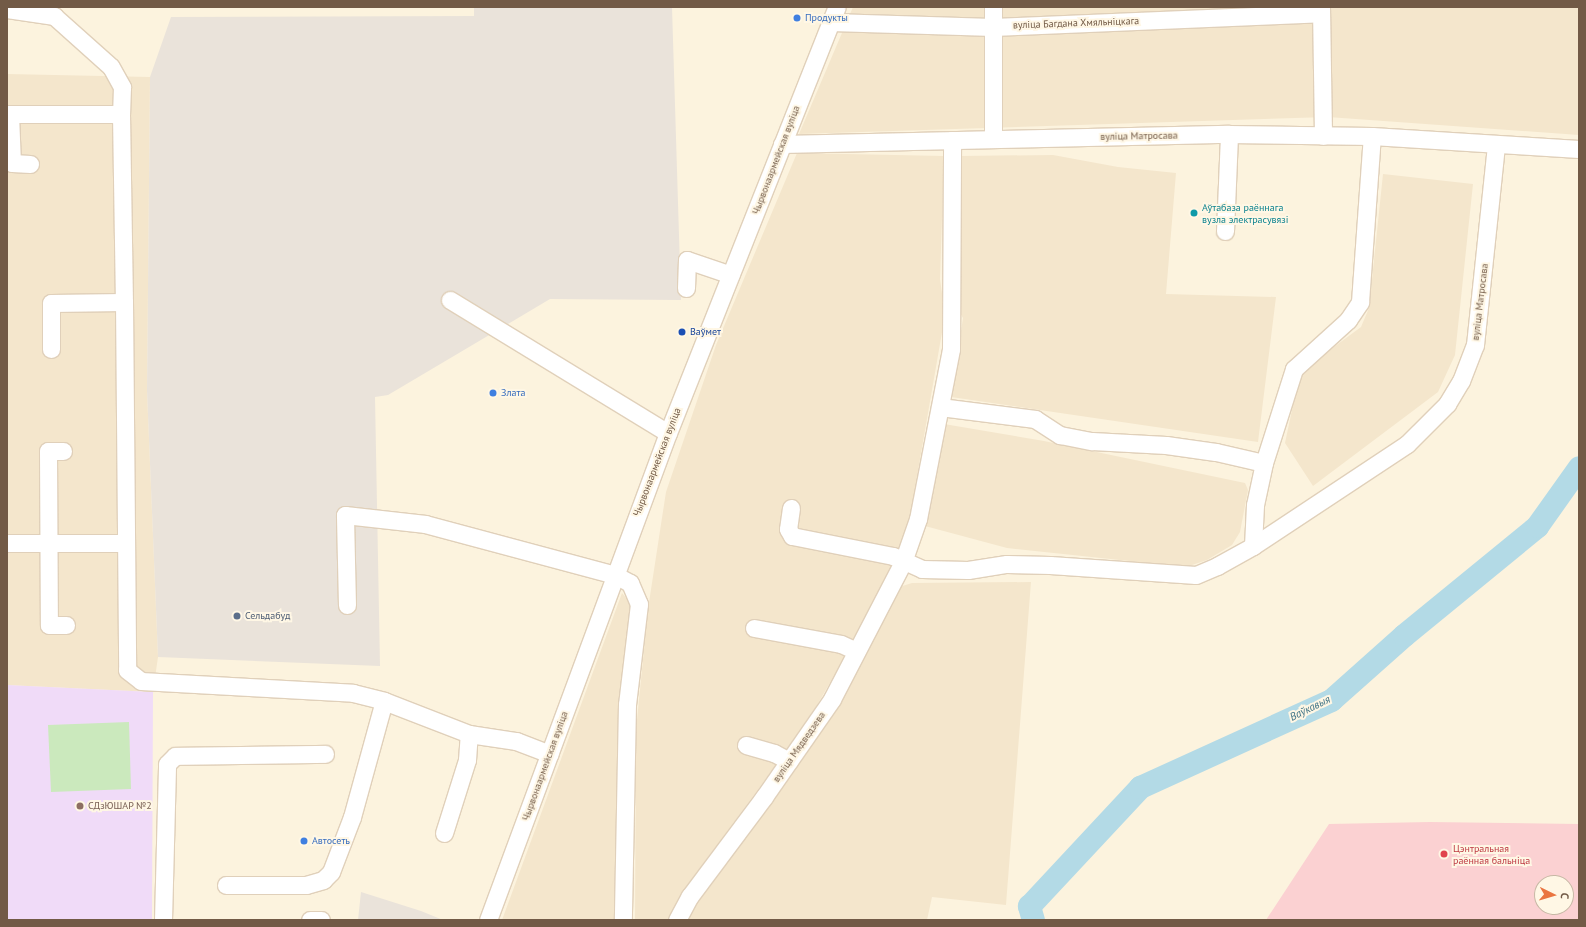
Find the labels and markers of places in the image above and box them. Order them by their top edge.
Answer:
place label: Продукты [805,12,848,24]
marker: Продукты [792,13,802,23]
place label: Аўтабаза раённага вузла электрасувязі [1202,201,1288,224]
marker: Аўтабаза раённага вузла электрасувязі [1189,208,1199,218]
place label: Ваўмет [690,326,721,338]
marker: Ваўмет [677,327,687,337]
place label: Злата [501,387,525,399]
marker: Злата [488,388,498,398]
place label: Сельдабуд [245,610,290,622]
marker: Сельдабуд [232,611,242,621]
place label: СДзЮШАР №2 [88,800,152,812]
marker: СДзЮШАР №2 [75,801,85,811]
place label: Автосеть [312,835,350,847]
marker: Автосеть [299,836,309,846]
place label: Цэнтральная раённая бальніца [1453,842,1530,866]
marker: Цэнтральная раённая бальніца [1438,848,1450,860]

